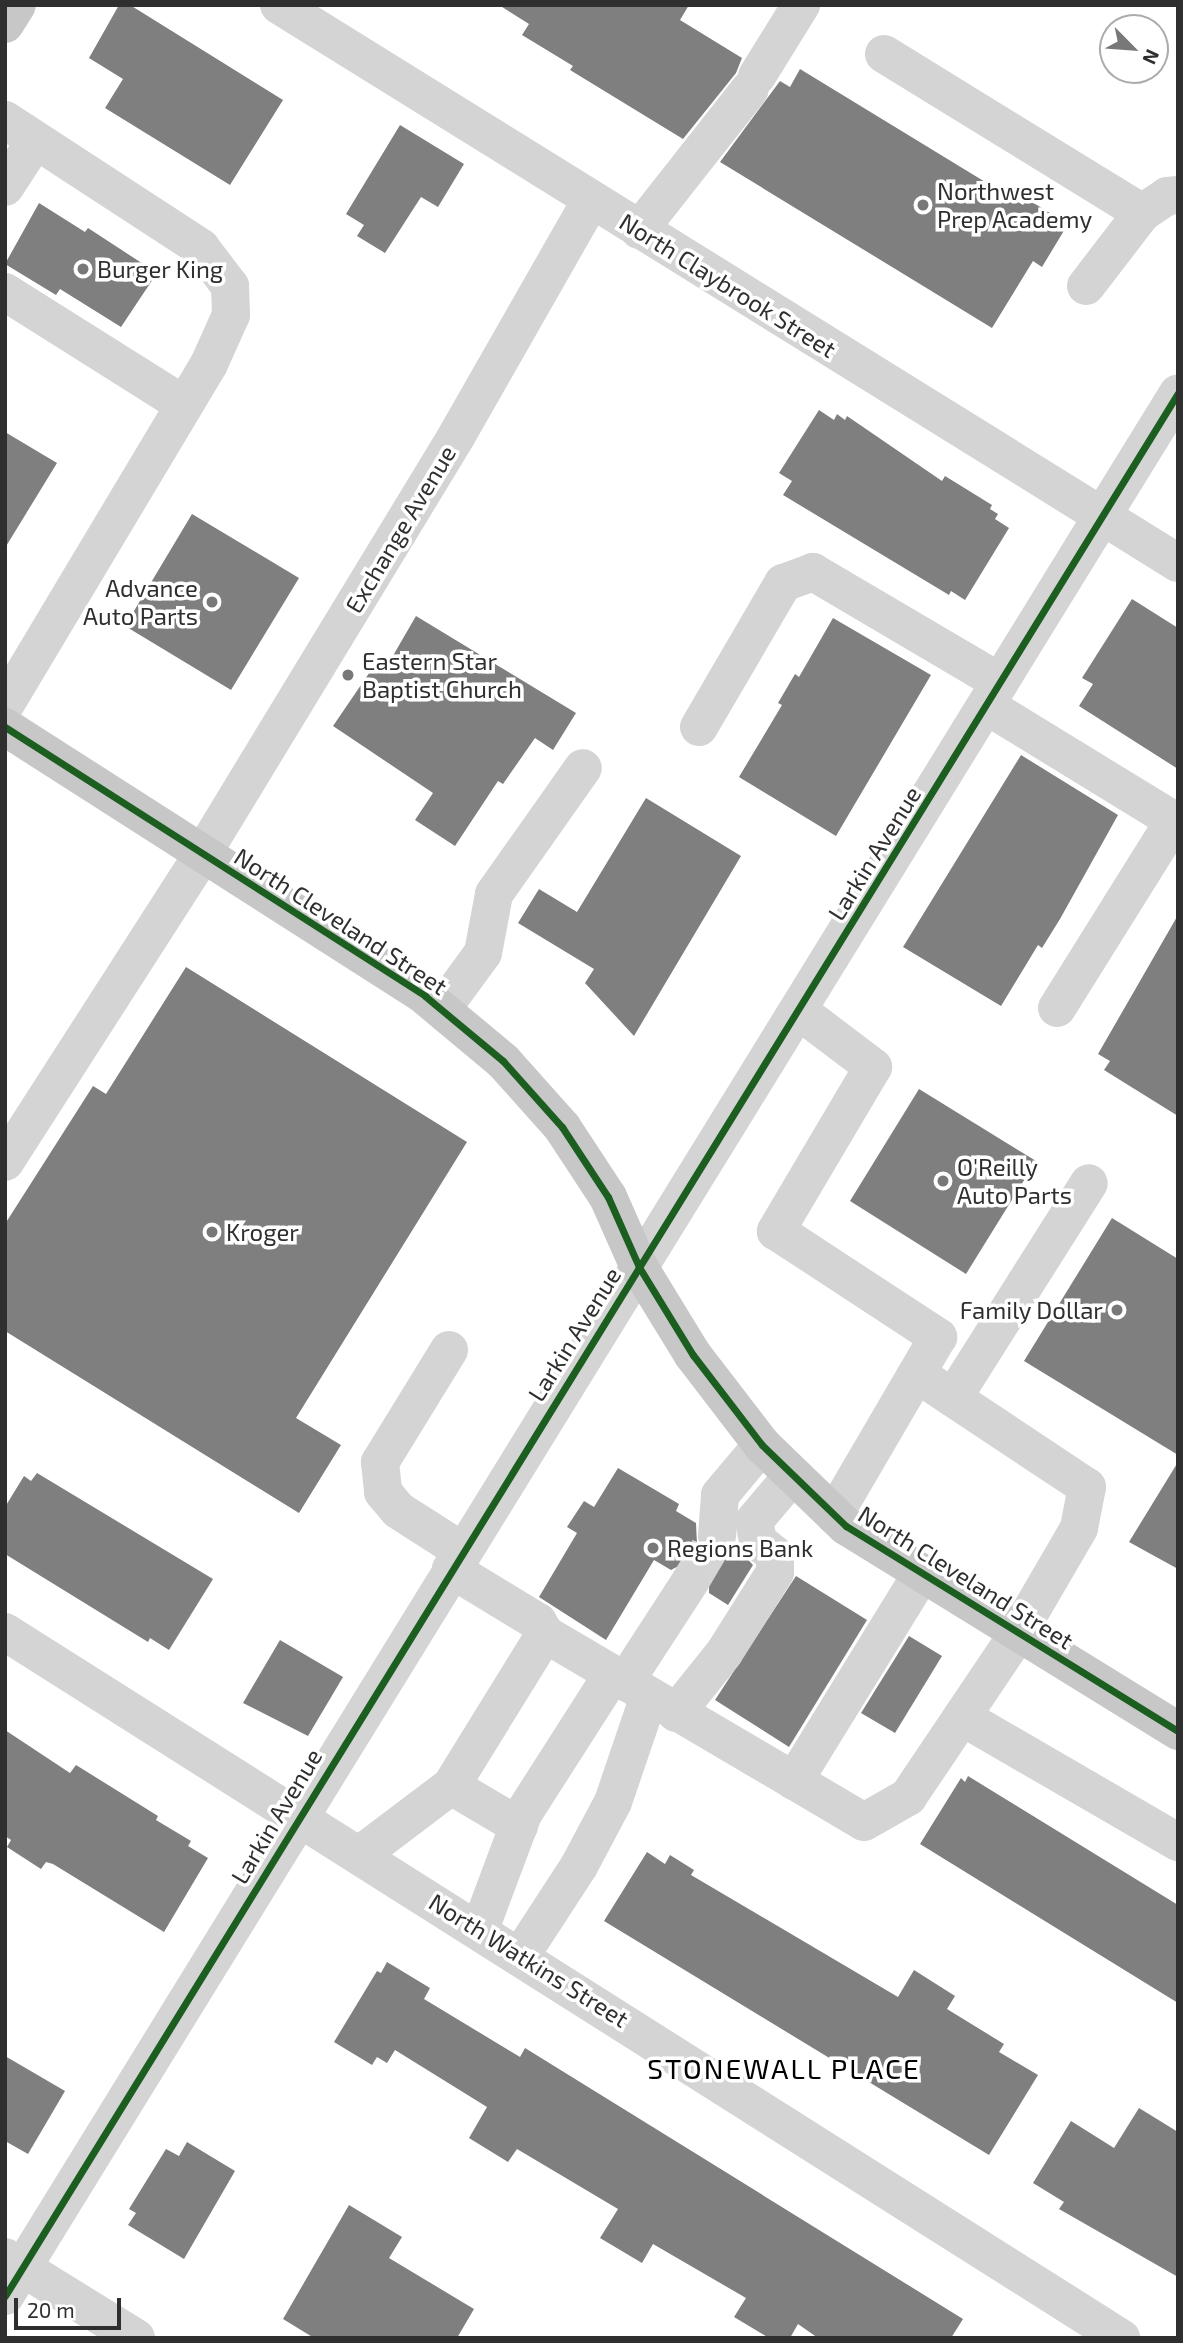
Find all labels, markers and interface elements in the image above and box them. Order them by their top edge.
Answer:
north arrow [1099,14,1169,84]
text: N [1138,46,1165,68]
place label: Northwest Prep Academy [937,177,1093,233]
marker: Northwest Prep Academy [915,197,931,213]
street label: North Claybrook Street [614,207,842,363]
place label: Burger King [97,255,224,283]
marker: Burger King [75,261,91,277]
street label: Exchange Avenue [339,440,461,618]
place label: Advance Auto Parts [83,574,198,630]
marker: Advance Auto Parts [204,594,220,610]
place label: Eastern Star Baptist Church [362,647,522,703]
marker: Eastern Star Baptist Church [340,667,356,683]
street label: Larkin Avenue [821,780,927,926]
street label: North Cleveland Street [229,841,453,1001]
place label: O'Reilly Auto Parts [957,1153,1072,1209]
marker: O'Reilly Auto Parts [935,1173,951,1189]
place label: Kroger [226,1218,299,1246]
marker: Kroger [204,1224,220,1240]
street label: Larkin Avenue [521,1261,627,1407]
place label: Family Dollar [959,1296,1103,1324]
marker: Family Dollar [1109,1302,1125,1318]
street label: North Cleveland Street [853,1499,1079,1655]
place label: Regions Bank [667,1534,813,1562]
marker: Regions Bank [645,1540,661,1556]
street label: Larkin Avenue [224,1743,328,1889]
street label: North Watkins Street [424,1887,634,2033]
district label: STONEWALL PLACE [649,2051,919,2085]
scale bar [18,2284,124,2328]
text: 20 m [27,2297,75,2322]

